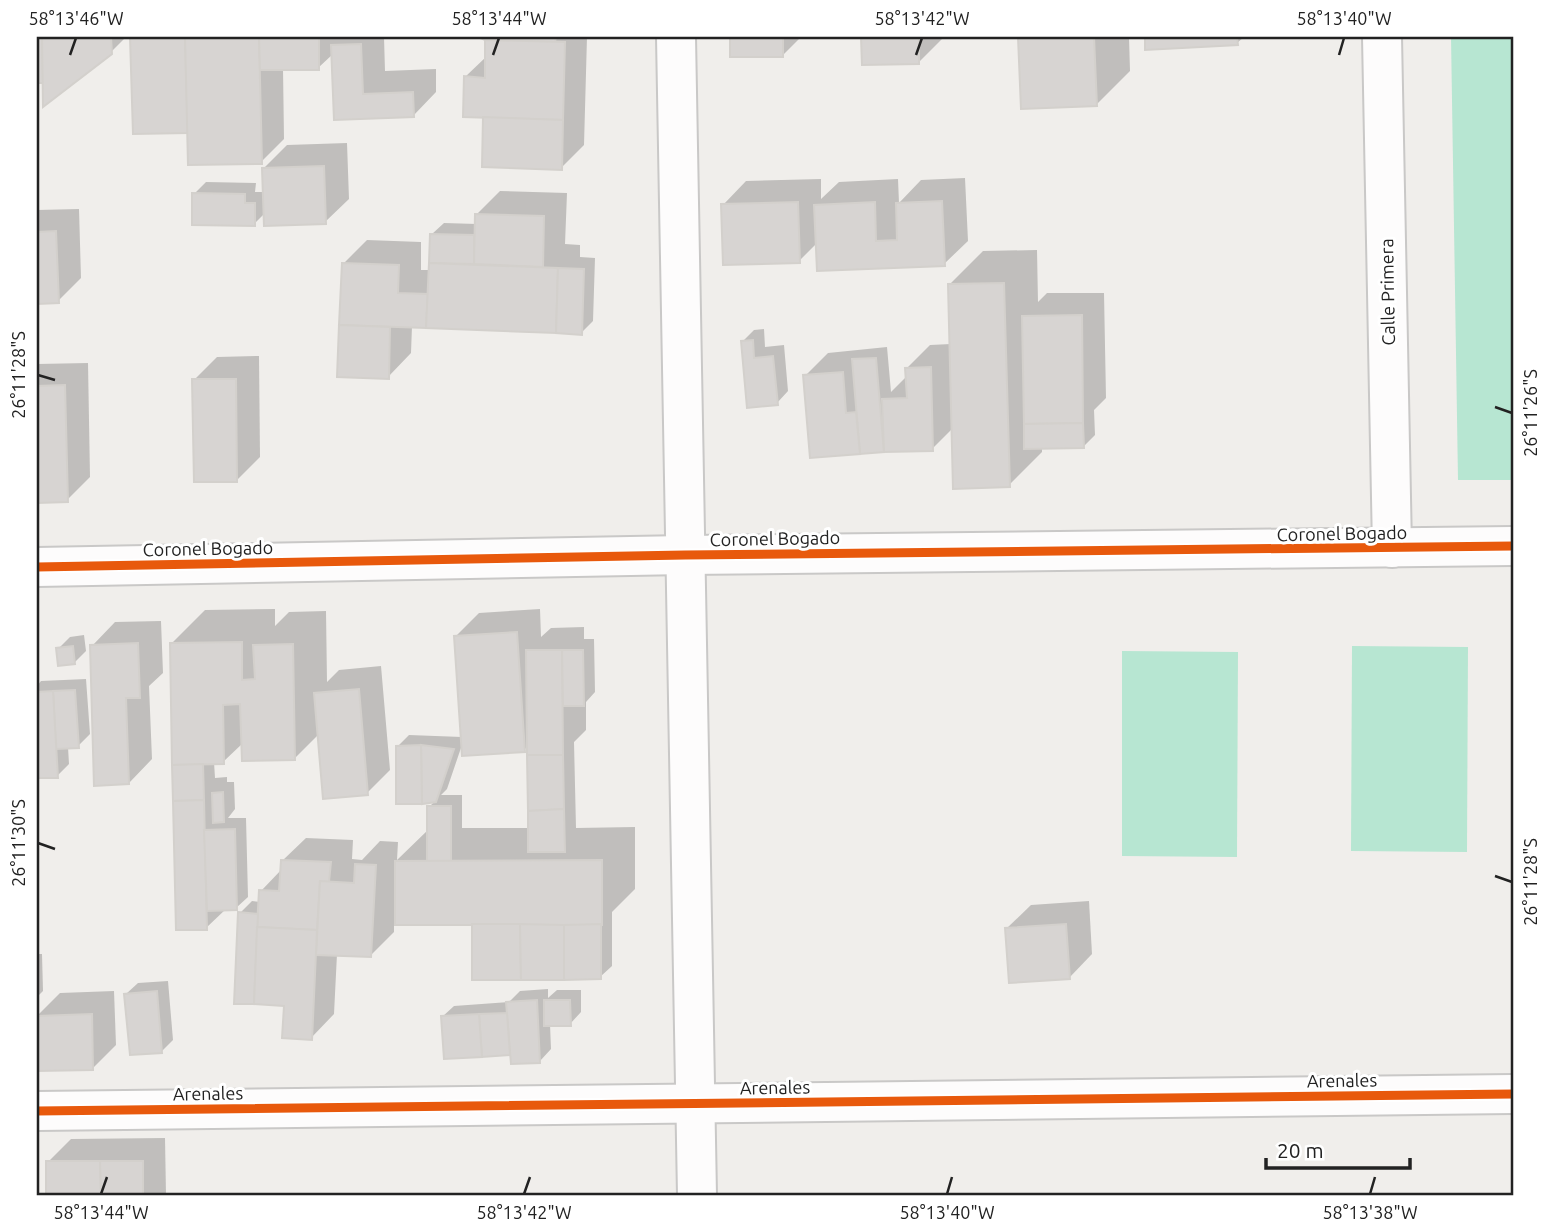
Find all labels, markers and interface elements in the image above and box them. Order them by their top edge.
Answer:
text: 58°13'46"W [28,8,124,28]
text: 58°13'44"W [451,8,547,28]
text: 58°13'42"W [874,8,970,28]
text: 58°13'40"W [1296,8,1392,28]
street label: Calle Primera [1376,238,1398,346]
text: 26°11'28"S [8,331,28,419]
text: 26°11'26"S [1520,369,1540,457]
street label: Coronel Bogado [1277,522,1407,544]
street label: Coronel Bogado [710,527,840,549]
street label: Coronel Bogado [143,537,273,559]
text: 26°11'30"S [8,799,28,887]
text: 26°11'28"S [1520,838,1540,926]
street label: Arenales [1307,1069,1378,1091]
street label: Arenales [740,1076,811,1098]
street label: Arenales [173,1082,244,1104]
scale bar [1266,1127,1410,1171]
text: 20 m [1277,1138,1324,1162]
text: 58°13'44"W [53,1202,149,1222]
text: 58°13'42"W [476,1202,572,1222]
text: 58°13'40"W [899,1202,995,1222]
text: 58°13'38"W [1322,1202,1418,1222]

